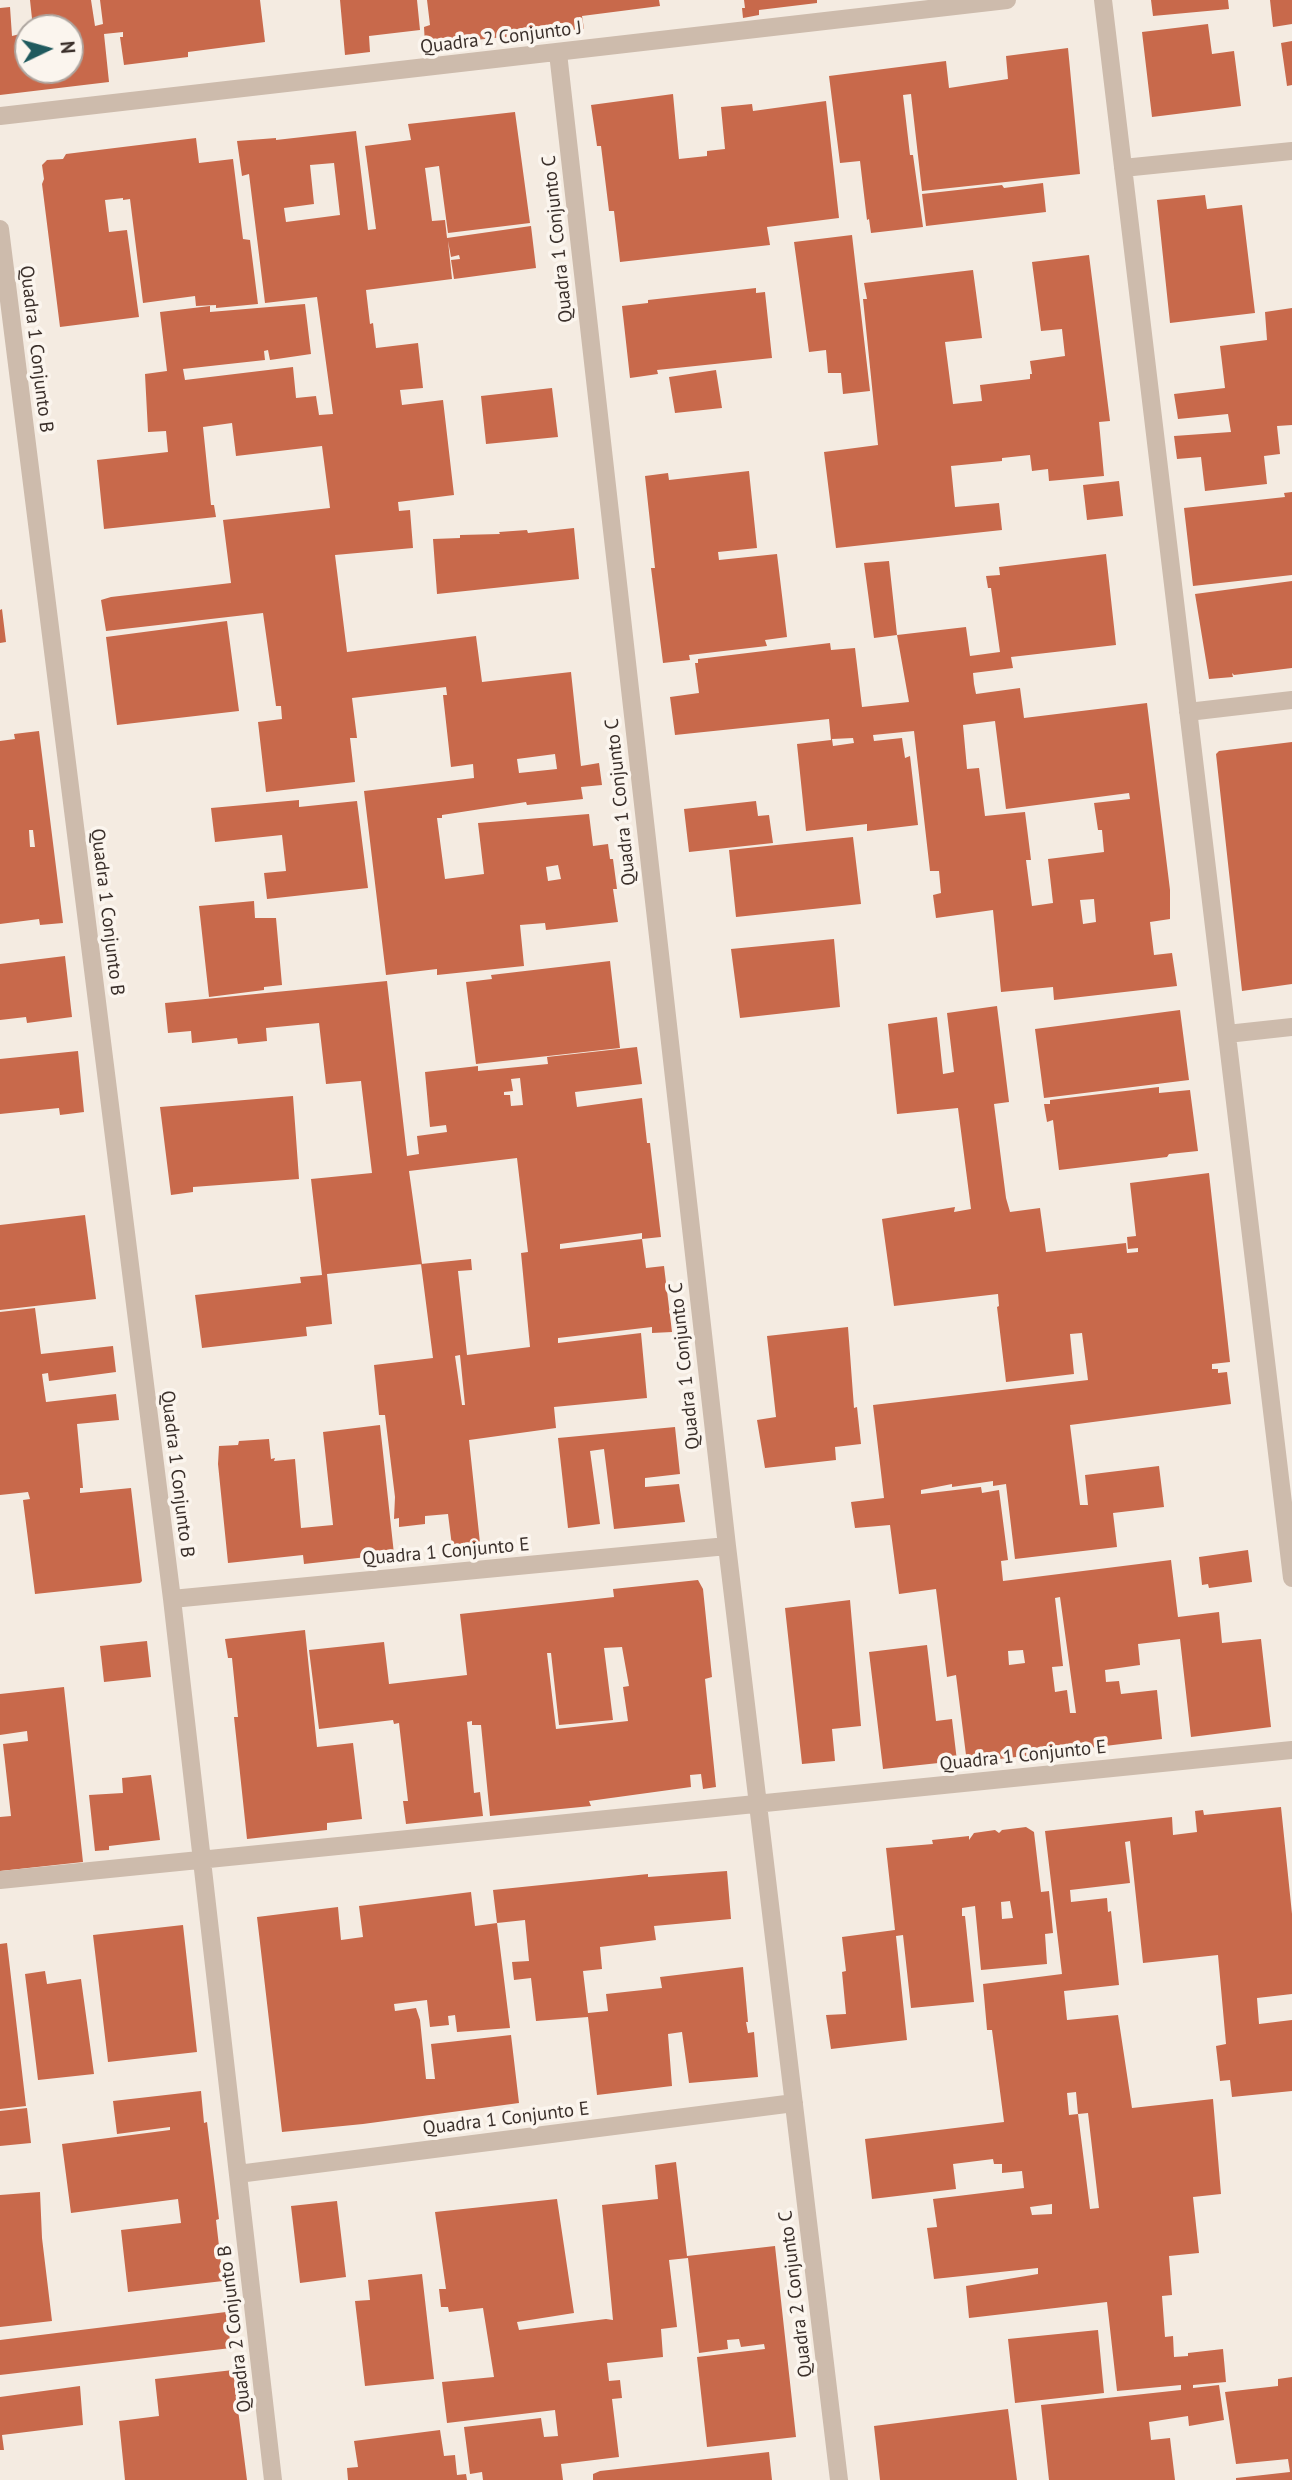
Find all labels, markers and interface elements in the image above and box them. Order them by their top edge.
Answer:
north arrow [14,14,84,84]
street label: Quadra 2 Conjunto J [419,17,583,59]
text: N [55,40,80,55]
street label: Quadra 1 Conjunto C [538,154,578,324]
street label: Quadra 1 Conjunto B [14,264,58,434]
street label: Quadra 1 Conjunto C [601,717,641,887]
street label: Quadra 1 Conjunto B [85,827,129,997]
street label: Quadra 1 Conjunto C [665,1281,705,1451]
street label: Quadra 1 Conjunto B [155,1389,199,1559]
street label: Quadra 1 Conjunto E [362,1533,530,1571]
street label: Quadra 1 Conjunto E [939,1736,1107,1776]
street label: Quadra 1 Conjunto E [422,2097,590,2141]
street label: Quadra 2 Conjunto C [774,2209,818,2379]
street label: Quadra 2 Conjunto B [213,2244,257,2414]

